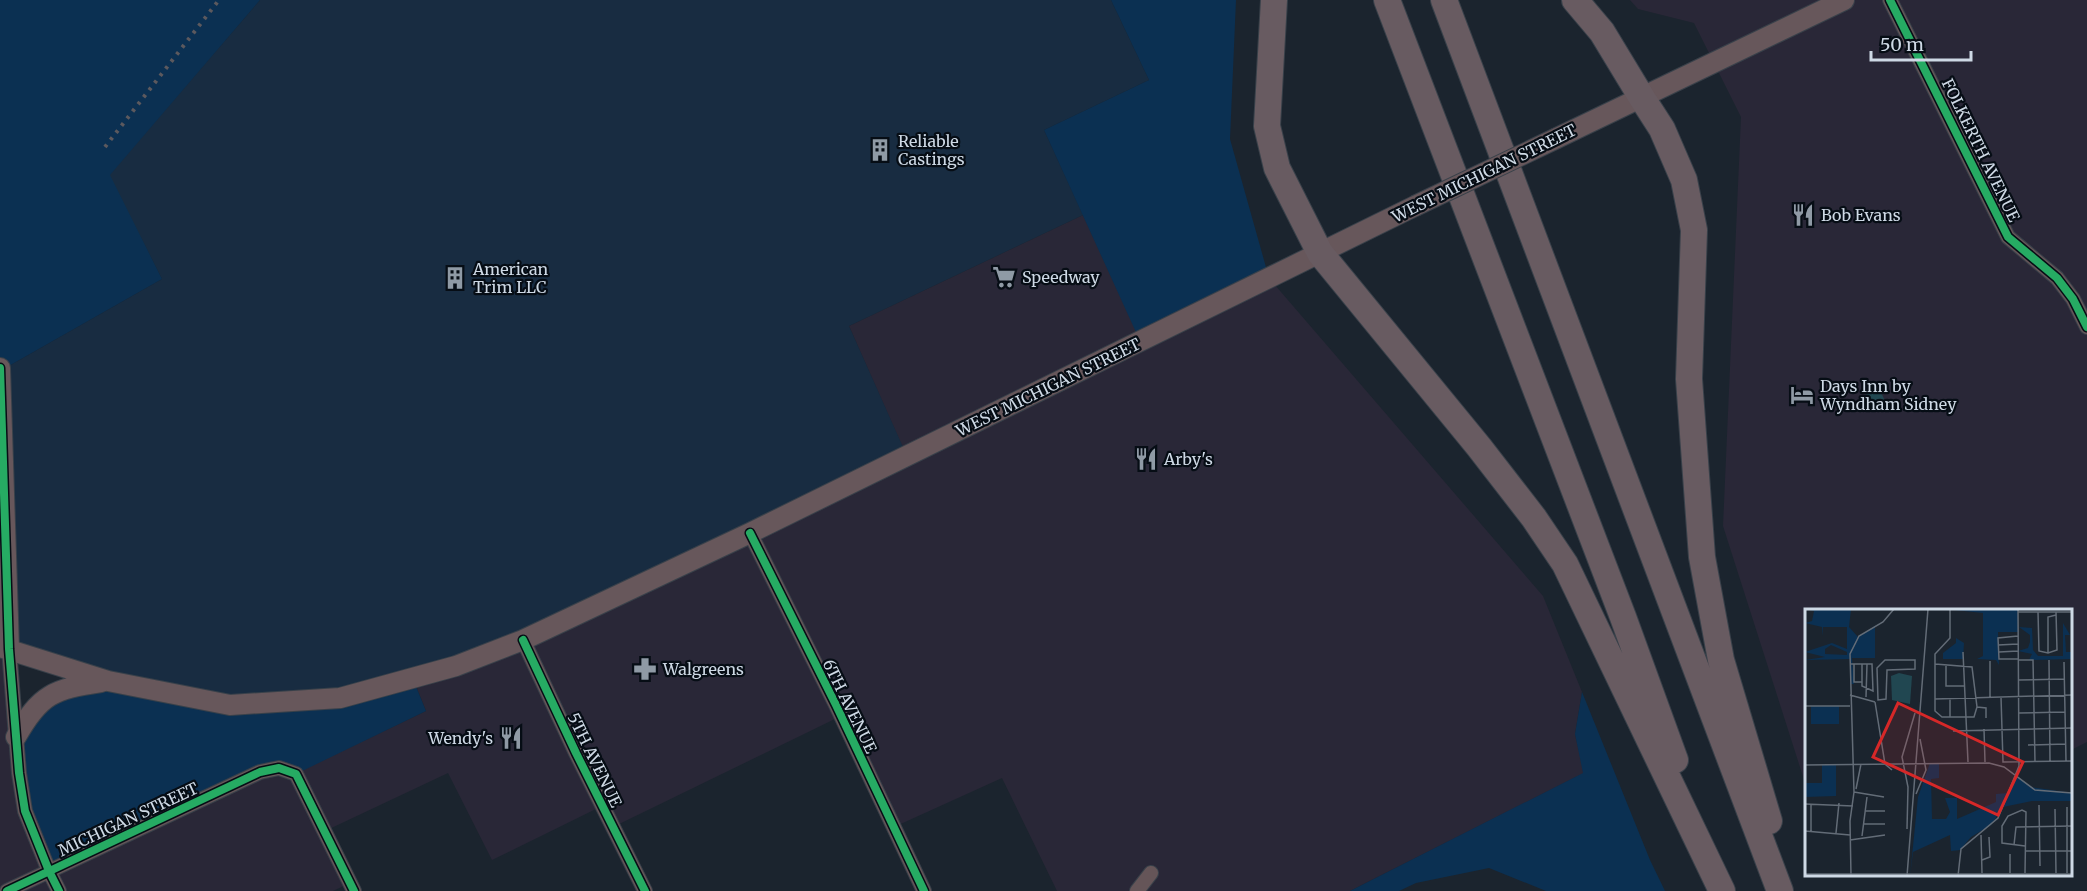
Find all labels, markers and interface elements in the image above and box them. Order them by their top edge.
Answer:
scale bar [1871,24,1972,62]
text: 50 m [1880,33,1924,56]
street label: FOLKERTH AVENUE [1938,75,2025,226]
street label: WEST MICHIGAN STREET [1387,120,1580,227]
place label: Reliable Castings [898,131,965,169]
building icon: Reliable Castings [867,137,893,163]
restaurant icon: Bob Evans [1790,202,1816,228]
place label: Bob Evans [1821,205,1901,225]
place label: American Trim LLC [472,259,548,297]
supermarket icon: Speedway [991,264,1017,290]
building icon: American Trim LLC [442,265,468,291]
place label: Speedway [1022,267,1100,287]
street label: WEST MICHIGAN STREET [951,334,1144,441]
place label: Days Inn by Wyndham Sidney [1819,376,1957,414]
hotel icon: Days Inn by Wyndham Sidney [1789,382,1815,408]
restaurant icon: Arby's [1133,446,1159,472]
place label: Arby's [1163,449,1213,469]
inset map [1805,609,2072,876]
pharmacy icon: Walgreens [632,656,658,682]
street label: 6TH AVENUE [819,656,882,757]
place label: Walgreens [662,659,744,679]
street label: 5TH AVENUE [564,710,627,811]
restaurant icon: Wendy's [498,725,524,751]
place label: Wendy's [427,728,493,748]
street label: MICHIGAN STREET [55,778,201,860]

